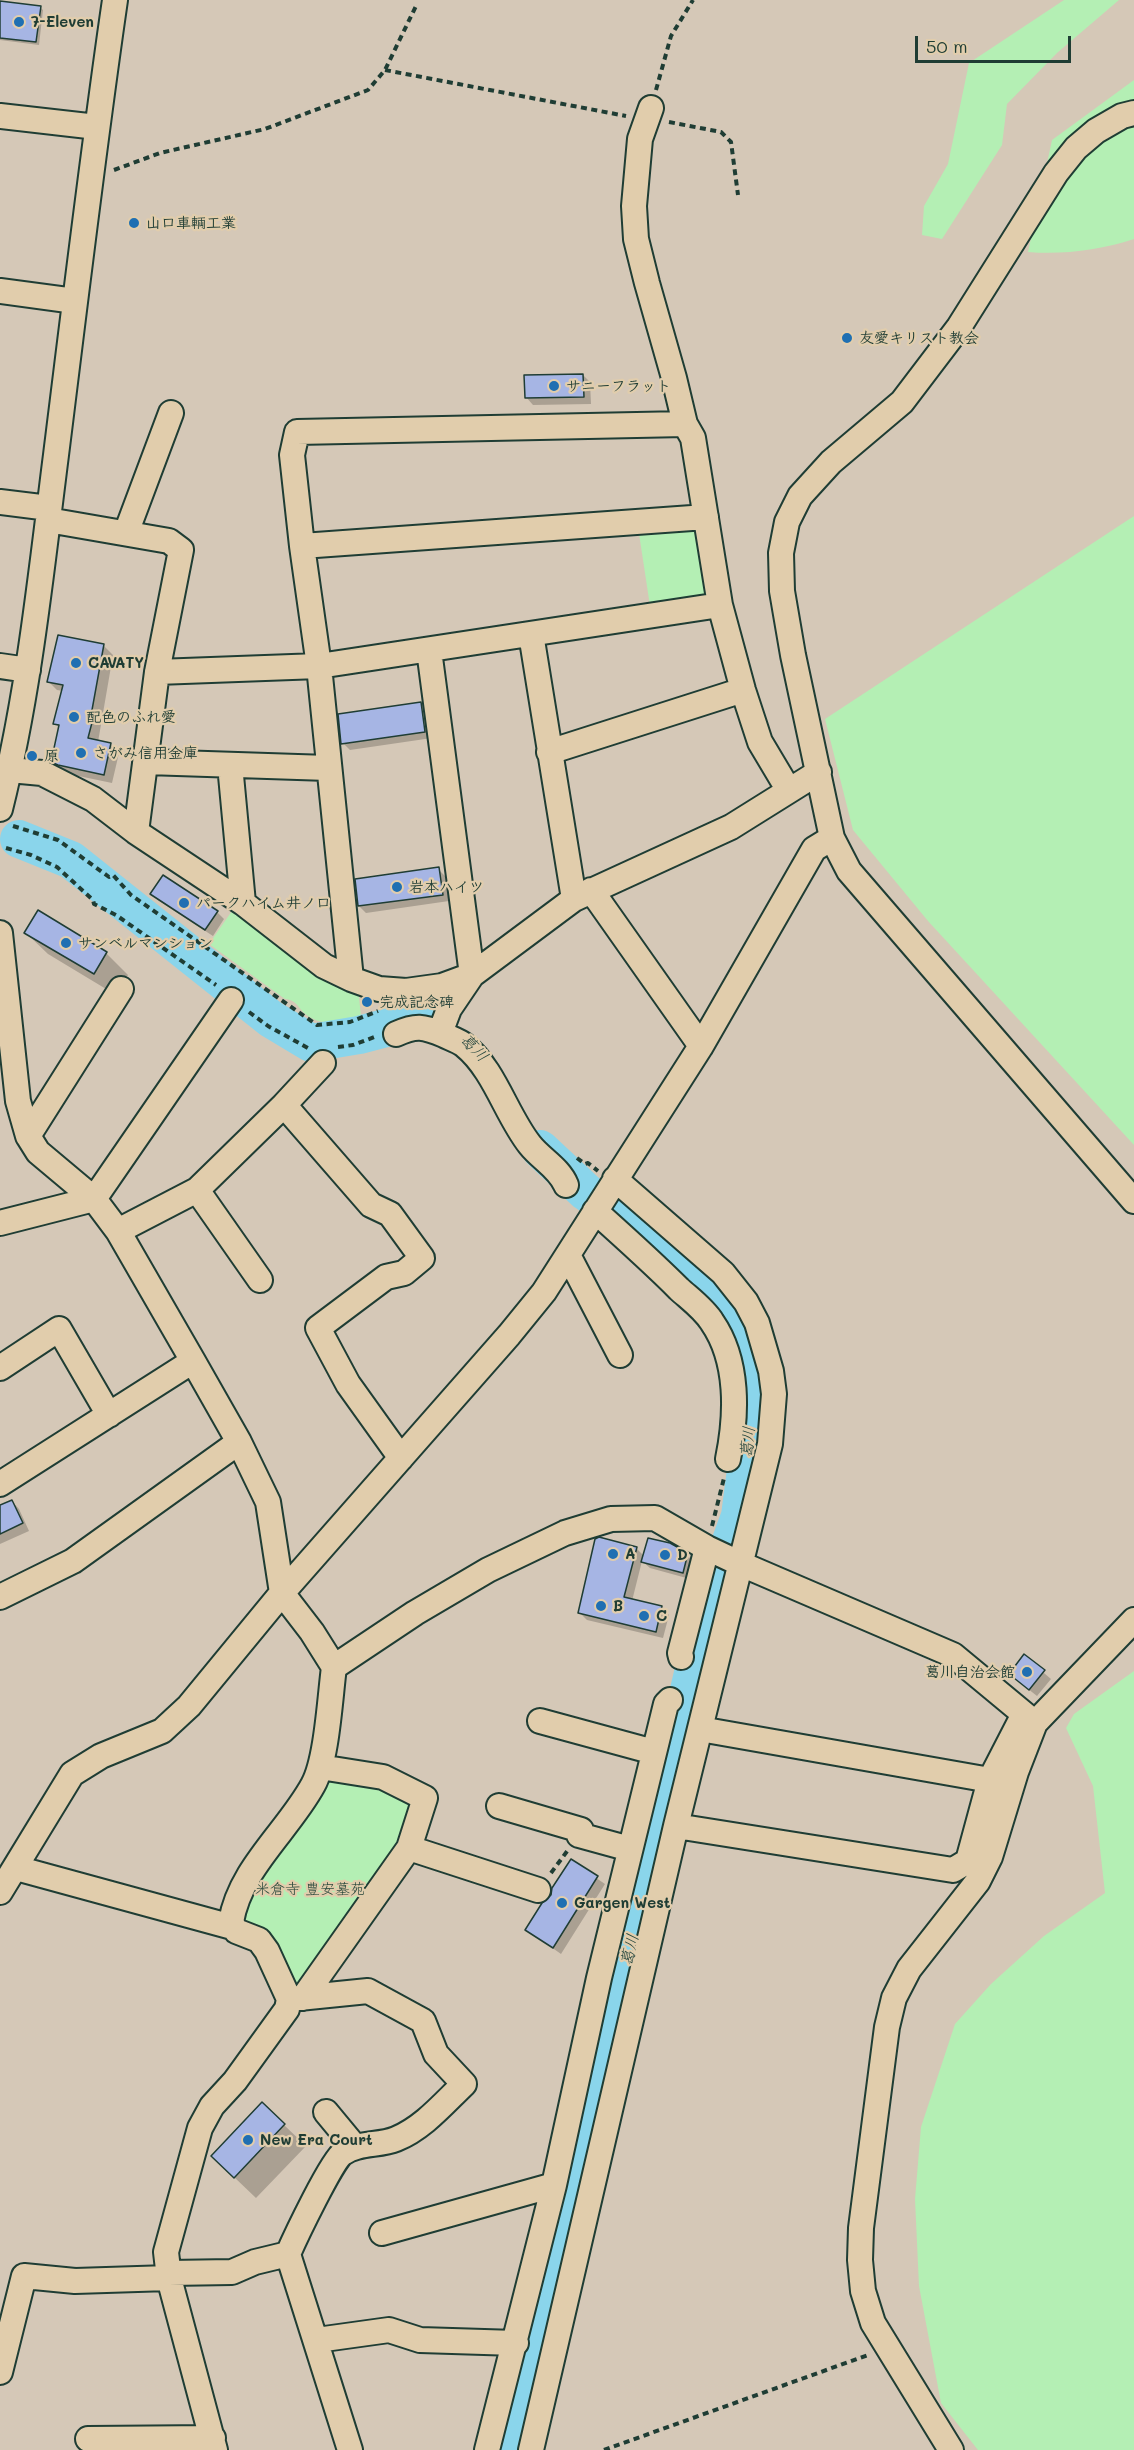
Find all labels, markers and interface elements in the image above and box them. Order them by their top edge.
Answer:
place label: 7-Eleven [31,13,94,31]
marker: 7-Eleven [12,15,26,29]
scale bar [918,24,1074,62]
text: 50 m [926,34,968,58]
place label: 山口車輌工業 [146,214,236,232]
marker: 山口車輌工業 [127,216,141,230]
place label: 友愛キリスト教会 [859,329,979,347]
marker: 友愛キリスト教会 [840,331,854,345]
place label: サニーフラット [566,377,671,395]
marker: サニーフラット [547,379,561,393]
place label: CAVATY [88,654,144,672]
marker: CAVATY [69,656,83,670]
place label: 配色のふれ愛 [86,708,176,726]
marker: 配色のふれ愛 [67,710,81,724]
place label: さがみ信用金庫 [93,744,198,762]
marker: さがみ信用金庫 [74,746,88,760]
place label: 原 [44,747,59,765]
marker: 原 [25,749,39,763]
place label: 岩本ハイツ [409,878,484,896]
marker: 岩本ハイツ [390,880,404,894]
place label: パークハイム井ノ口 [196,894,331,912]
marker: パークハイム井ノ口 [177,896,191,910]
place label: サンベルマンション [78,934,213,952]
marker: サンベルマンション [59,936,73,950]
place label: 完成記念碑 [379,993,454,1011]
marker: 完成記念碑 [360,995,374,1009]
water label: 葛川 [456,1030,492,1066]
water label: 葛川 [737,1425,759,1459]
place label: A [625,1545,635,1563]
place label: D [677,1546,688,1564]
marker: A [606,1547,620,1561]
marker: D [658,1548,672,1562]
place label: B [613,1597,623,1615]
marker: B [594,1599,608,1613]
place label: C [656,1607,667,1625]
marker: C [637,1609,651,1623]
place label: 葛川自治会館 [925,1663,1015,1681]
marker: 葛川自治会館 [1020,1665,1034,1679]
park label: 米倉寺 豊安墓苑 [255,1880,365,1898]
place label: Gargen West [574,1894,670,1912]
marker: Gargen West [555,1896,569,1910]
water label: 葛川 [617,1932,643,1968]
place label: New Era Court [260,2131,373,2149]
marker: New Era Court [241,2133,255,2147]

